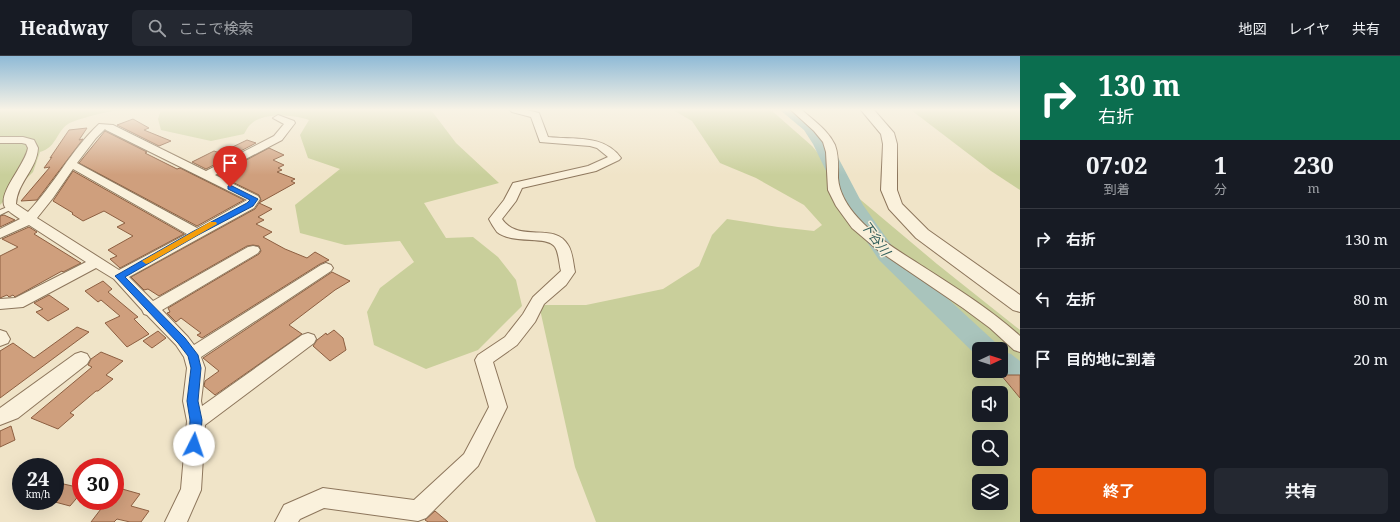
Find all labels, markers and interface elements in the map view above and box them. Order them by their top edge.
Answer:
search box [132,10,412,46]
text: Headway [20,15,108,41]
icon: search [146,17,168,39]
text: ここで検索 [178,18,253,38]
text: 地図 [1238,19,1266,38]
text: レイヤ [1288,19,1330,38]
text: 共有 [1352,19,1380,38]
text: 130 m [1098,66,1180,104]
icon: right [1032,72,1084,124]
text: 右折 [1098,104,1134,128]
pin [213,146,247,187]
text: 07:02 [1086,148,1148,181]
text: 1 [1214,148,1227,181]
text: 230 [1293,148,1334,181]
icon: arrive [219,152,241,174]
text: m [1307,179,1320,197]
text: 到着 [1104,180,1130,198]
text: 分 [1214,180,1227,198]
water label: 下谷川 [857,217,896,261]
icon: right [1032,228,1054,250]
text: 右折 [1066,229,1096,249]
text: 130 m [1345,229,1388,249]
icon: left [1032,288,1054,310]
text: 左折 [1066,289,1096,309]
text: 80 m [1353,289,1388,309]
north arrow [972,342,1008,378]
map controls [972,342,1008,510]
icon: arrive [1032,348,1054,370]
text: 目的地に到着 [1066,349,1156,369]
text: 20 m [1353,349,1388,369]
button: sound [972,386,1008,422]
position arrow [173,424,215,466]
button: search [972,430,1008,466]
speed limit sign: 30 [72,458,124,510]
text: 24 [27,465,49,492]
button: 終了 [1032,468,1206,514]
button: 共有 [1214,468,1388,514]
button: layers [972,474,1008,510]
text: km/h [26,487,50,501]

